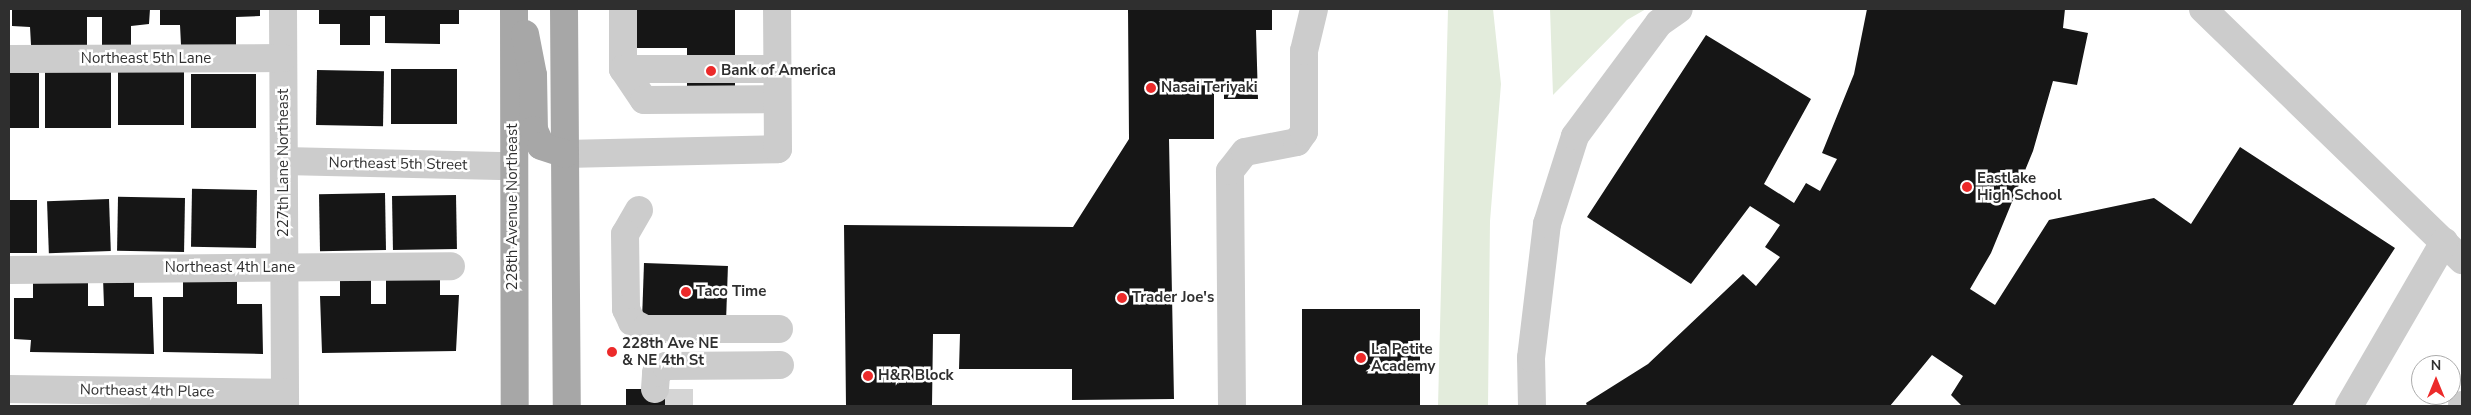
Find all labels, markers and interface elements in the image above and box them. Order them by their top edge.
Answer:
street label: Northeast 5th Lane [81,50,211,68]
place label: Bank of America [721,62,836,80]
marker: Bank of America [705,65,717,77]
place label: Nasai Teriyaki [1161,79,1258,97]
marker: Nasai Teriyaki [1145,82,1157,94]
street label: 227th Lane Northeast [275,89,293,237]
street label: 228th Avenue Northeast [504,124,522,290]
street label: Northeast 5th Street [329,154,467,174]
place label: Eastlake High School [1977,169,2062,204]
marker: Eastlake High School [1961,181,1973,193]
street label: Northeast 4th Lane [165,259,295,277]
place label: Taco Time [696,283,766,301]
marker: Taco Time [680,286,692,298]
place label: Trader Joe's [1132,289,1214,307]
marker: Trader Joe's [1116,292,1128,304]
place label: 228th Ave NE & NE 4th St [622,334,718,369]
place label: La Petite Academy [1371,340,1435,375]
marker: 228th Ave NE & NE 4th St [606,346,618,358]
marker: La Petite Academy [1355,352,1367,364]
north arrow [2411,355,2461,405]
text: N [2431,356,2441,375]
place label: H&R Block [878,367,954,385]
marker: H&R Block [862,370,874,382]
street label: Northeast 4th Place [80,381,214,401]

